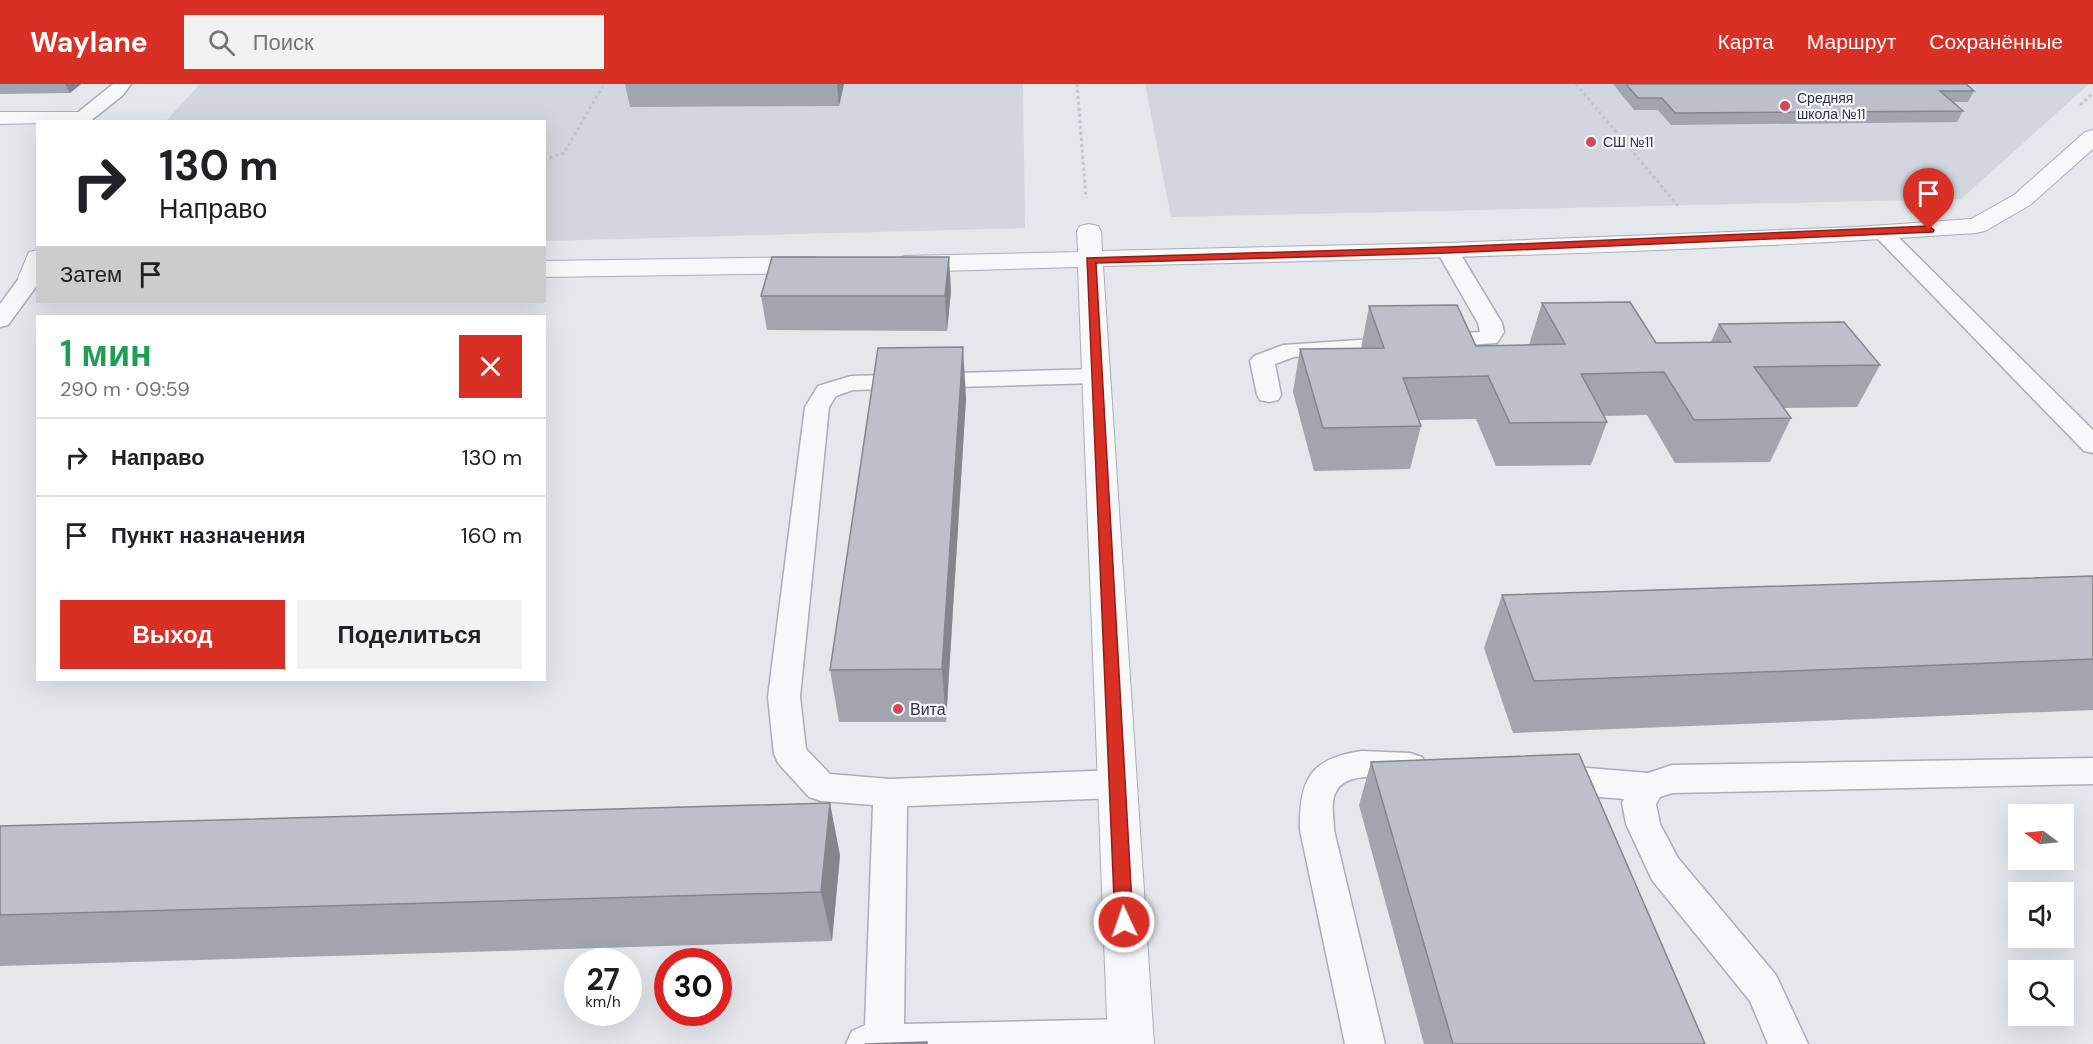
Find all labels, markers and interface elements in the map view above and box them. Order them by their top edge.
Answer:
search box [184,15,604,69]
text: Waylane [30,24,148,61]
icon: search [205,26,238,59]
text: Поиск [253,28,314,57]
text: Карта [1718,28,1774,56]
text: Маршрут [1807,28,1896,56]
text: Сохранённые [1929,28,2063,56]
place label: Средняя школа №11 [1797,89,1865,123]
marker: Средняя школа №11 [1778,99,1792,113]
place label: СШ №11 [1603,133,1653,151]
marker: СШ №11 [1584,135,1598,149]
text: 130 m [159,138,279,193]
icon: right [60,144,138,222]
pin [1903,168,1954,230]
icon: arrive [1912,177,1945,210]
text: Направо [159,191,267,226]
icon: arrive [134,258,167,291]
text: Затем [60,260,122,289]
text: 1 мин [60,330,152,377]
button: close [459,335,522,398]
text: 290 m · 09:59 [60,376,190,402]
icon: right [60,441,93,474]
text: Направо [111,443,205,472]
text: 130 m [462,443,522,472]
icon: arrive [60,519,93,552]
text: Пункт назначения [111,521,306,550]
text: 160 m [461,521,522,550]
button: Выход [60,600,285,669]
button: Поделиться [297,600,522,669]
place label: Вита [910,699,946,720]
marker: Вита [891,702,905,716]
north arrow [2008,804,2074,870]
map controls [2008,804,2074,1026]
button: sound [2008,882,2074,948]
position arrow [1092,890,1156,954]
speed limit sign: 30 [654,948,732,1026]
text: 27 [586,960,620,999]
button: search [2008,960,2074,1026]
text: km/h [585,992,621,1012]

